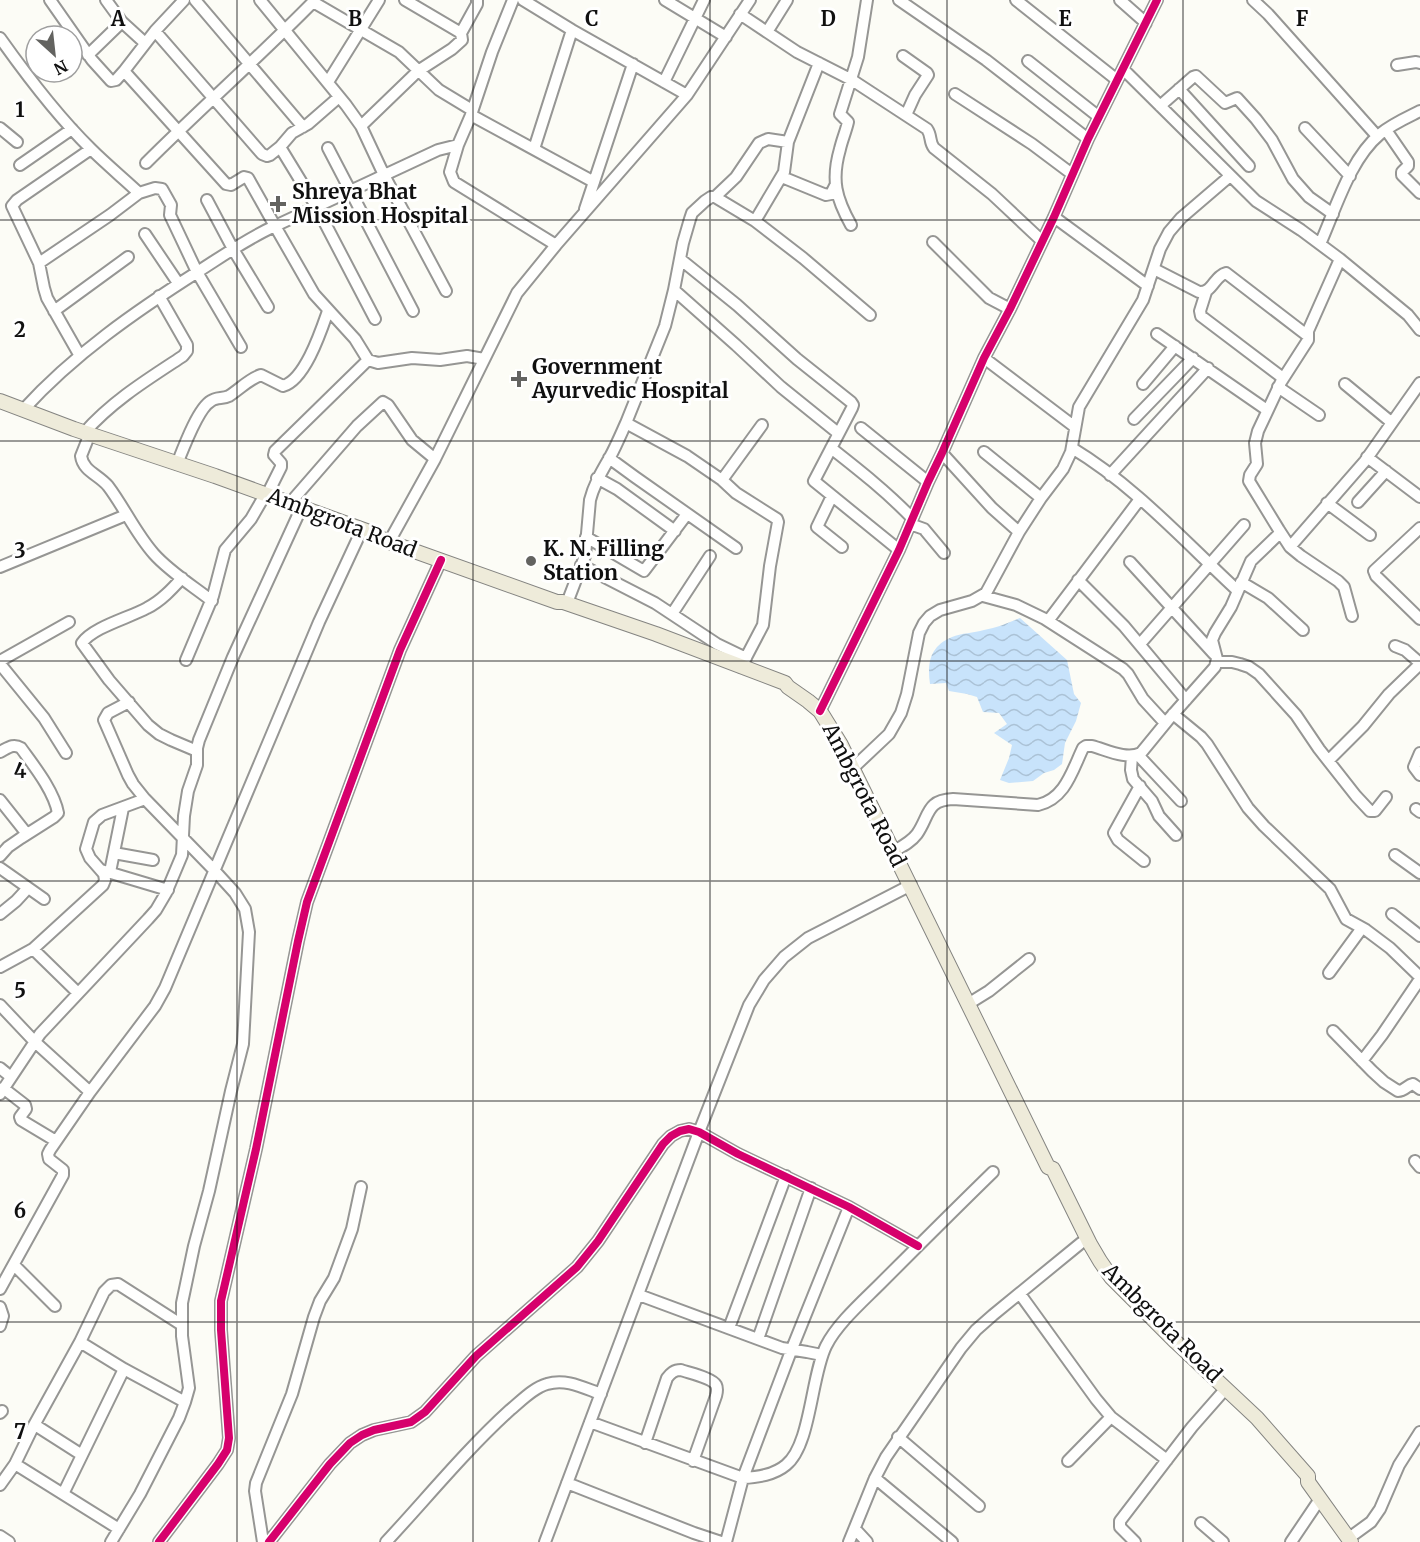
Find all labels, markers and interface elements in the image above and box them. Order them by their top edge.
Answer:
text: A [110,6,126,31]
text: B [348,6,362,31]
text: C [585,6,599,31]
text: D [820,6,836,31]
text: E [1058,6,1072,31]
text: F [1296,6,1309,31]
north arrow [24,24,84,84]
text: N [50,56,71,79]
text: 1 [15,97,25,122]
place label: Shreya Bhat Mission Hospital [292,178,468,229]
marker: Shreya Bhat Mission Hospital [269,195,287,213]
text: 2 [14,317,26,342]
place label: Government Ayurvedic Hospital [531,353,729,404]
marker: Government Ayurvedic Hospital [510,370,528,388]
street label: Ambgrota Road [263,481,421,564]
place label: K. N. Filling Station [543,535,664,586]
text: 3 [14,538,26,563]
marker: K. N. Filling Station [524,554,538,568]
street label: Ambgrota Road [816,717,912,871]
text: 4 [14,758,27,783]
text: 5 [14,978,26,1003]
text: 6 [14,1198,26,1223]
street label: Ambgrota Road [1096,1257,1228,1388]
text: 7 [14,1419,26,1444]

